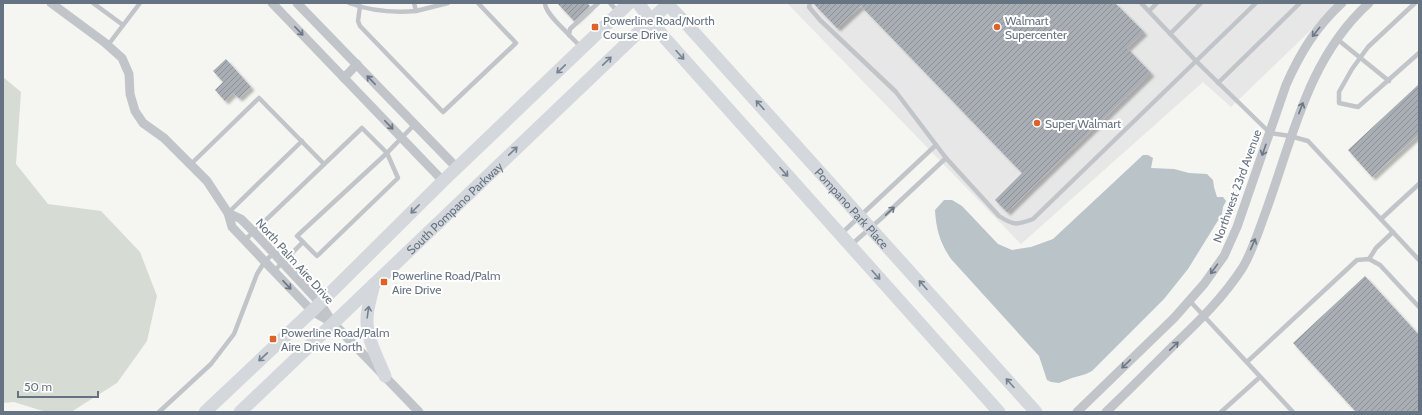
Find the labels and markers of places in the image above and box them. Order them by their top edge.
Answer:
place label: Powerline Road/North Course Drive [603,13,715,42]
place label: Walmart Supercenter [1005,13,1067,42]
marker: Powerline Road/North Course Drive [590,22,600,32]
marker: Walmart Supercenter [992,22,1002,32]
place label: Super Walmart [1045,116,1121,131]
marker: Super Walmart [1032,118,1042,128]
place label: Powerline Road/Palm Aire Drive [392,268,500,297]
marker: Powerline Road/Palm Aire Drive [379,277,389,287]
place label: Powerline Road/Palm Aire Drive North [281,325,389,354]
marker: Powerline Road/Palm Aire Drive North [268,334,278,344]

